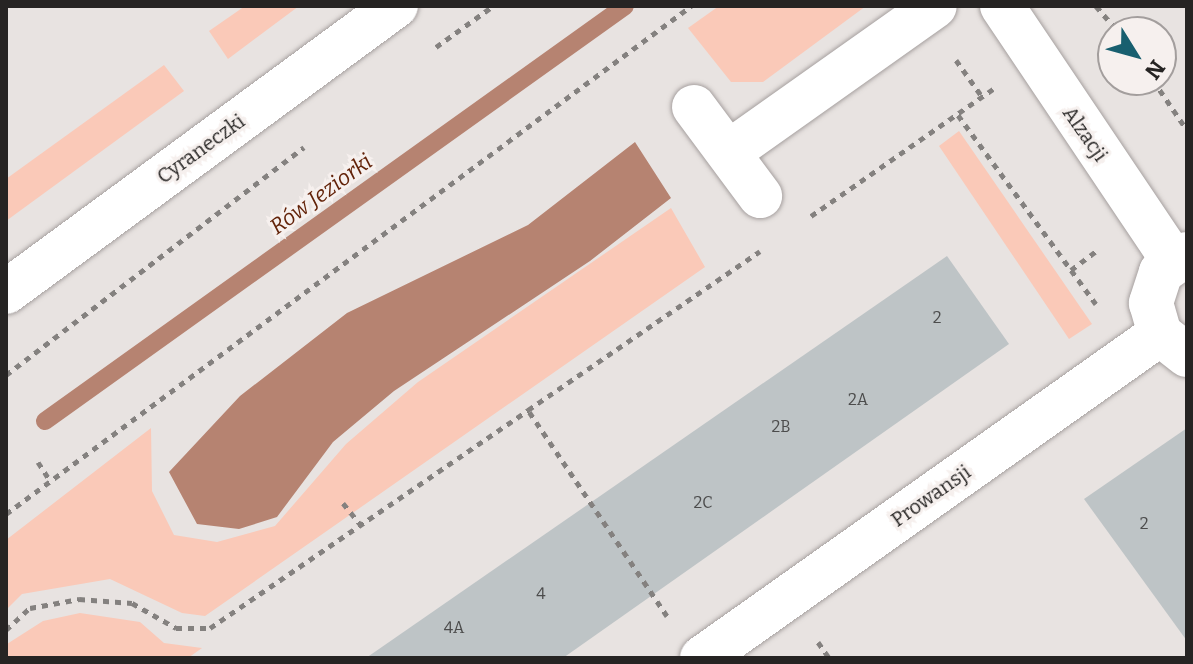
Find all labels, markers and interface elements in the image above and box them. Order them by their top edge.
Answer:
north arrow [1097,16,1177,96]
text: N [1139,55,1171,84]
street label: Alzacji [1058,102,1112,166]
street label: Cyraneczki [153,109,249,189]
water label: Rów Jeziorki [265,148,377,240]
house number: 2 [933,308,941,328]
house number: 2A [848,390,868,410]
house number: 2B [771,417,791,437]
street label: Prowansji [887,460,975,532]
house number: 2C [693,493,713,513]
house number: 2 [1140,514,1148,534]
house number: 4 [536,584,546,604]
house number: 4A [444,618,464,638]

